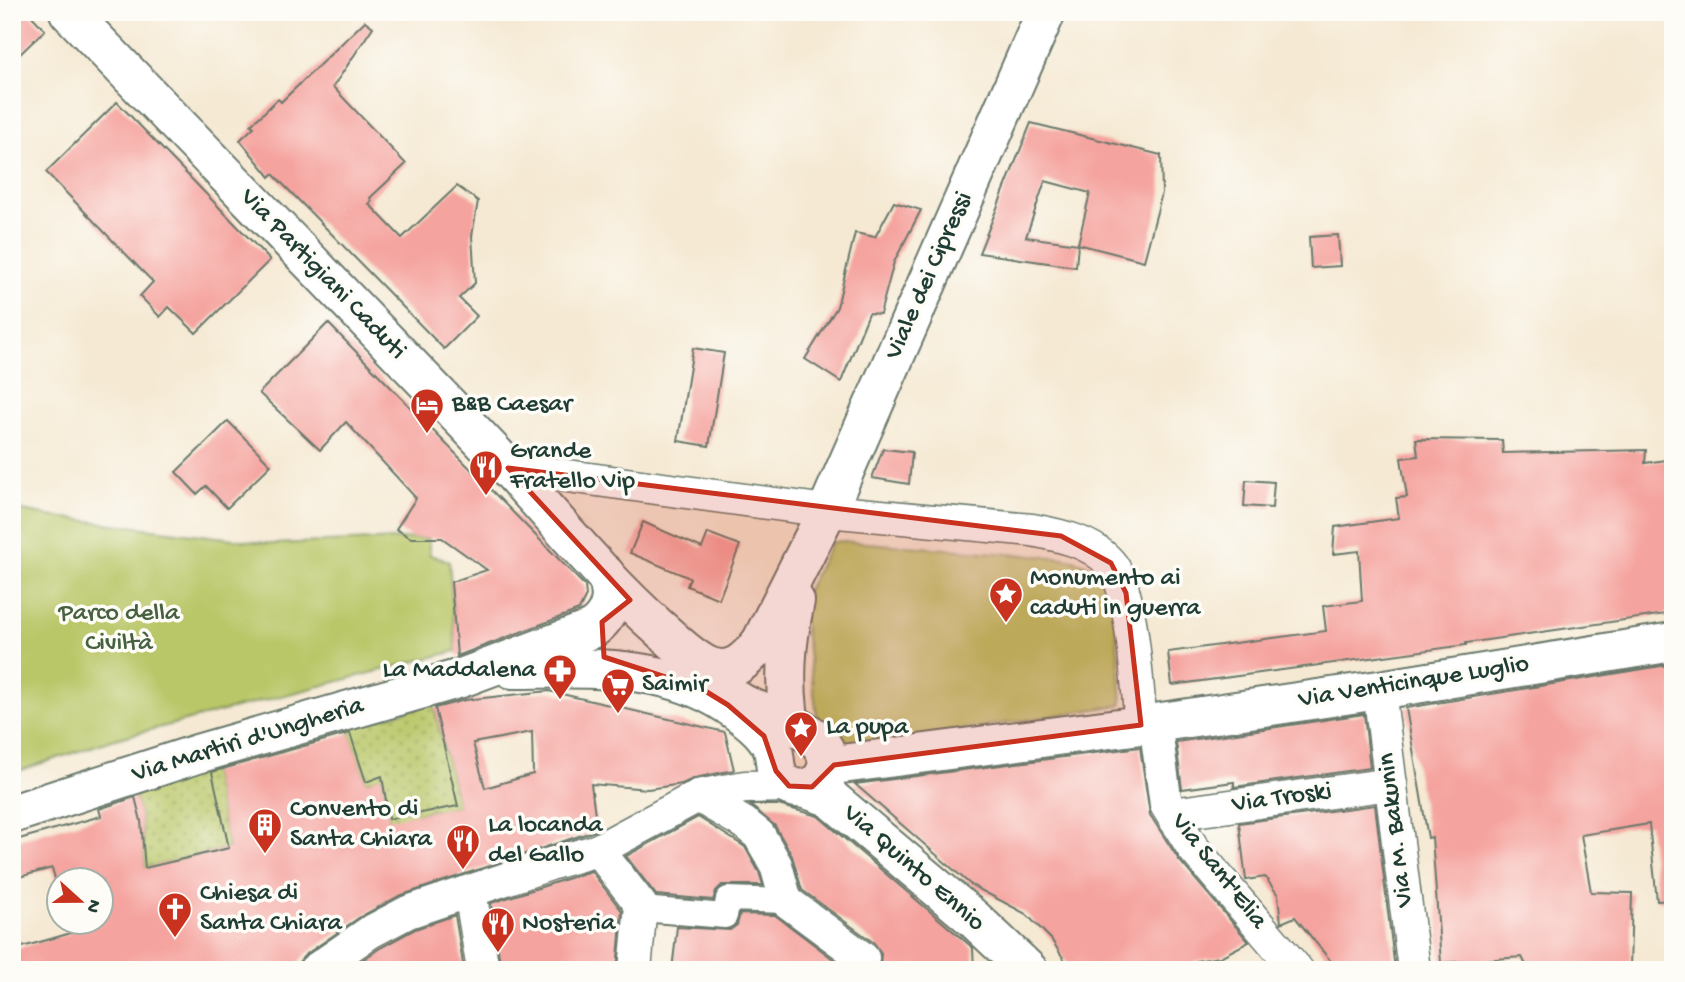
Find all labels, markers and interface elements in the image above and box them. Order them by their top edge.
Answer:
street label: Via Partigiani Caduti [232,182,412,367]
street label: Viale dei Cipressi [879,187,981,366]
hotel icon: B&B Caesar [408,386,446,435]
place label: B&B Caesar [451,390,575,421]
place label: Grande Fratello Vip [509,437,635,498]
restaurant icon: Grande Fratello Vip [467,448,505,497]
place label: Monumento ai caduti in guerra [1030,564,1202,625]
place icon: Monumento ai caduti in guerra [987,575,1025,624]
park label: Parco della Civiltà [57,599,181,660]
street label: Via Venticinque Luglio [1296,649,1531,717]
pharmacy icon: La Maddalena [541,652,579,701]
place label: La Maddalena [383,656,538,687]
supermarket icon: Saimir [599,666,637,715]
place label: Saimir [642,670,710,701]
street label: Via Martiri d'Ungheria [128,691,369,791]
place icon: La pupa [782,709,820,758]
place label: La pupa [826,713,910,744]
street label: Via M. Bakunin [1372,751,1422,910]
street label: Via Troski [1229,777,1334,821]
place label: Convento di Santa Chiara [290,795,433,856]
street label: Via Quinto Ennio [835,798,991,939]
building icon: Convento di Santa Chiara [246,806,284,855]
street label: Via Sant'Elia [1162,807,1274,937]
place label: La locanda del Gallo [488,811,604,872]
restaurant icon: La locanda del Gallo [444,822,482,871]
north arrow [46,866,116,936]
place label: Chiesa di Santa Chiara [200,879,343,940]
church icon: Chiesa di Santa Chiara [156,890,194,939]
text: N [80,896,106,916]
restaurant icon: Nosteria [479,905,517,954]
place label: Nosteria [522,909,617,940]

